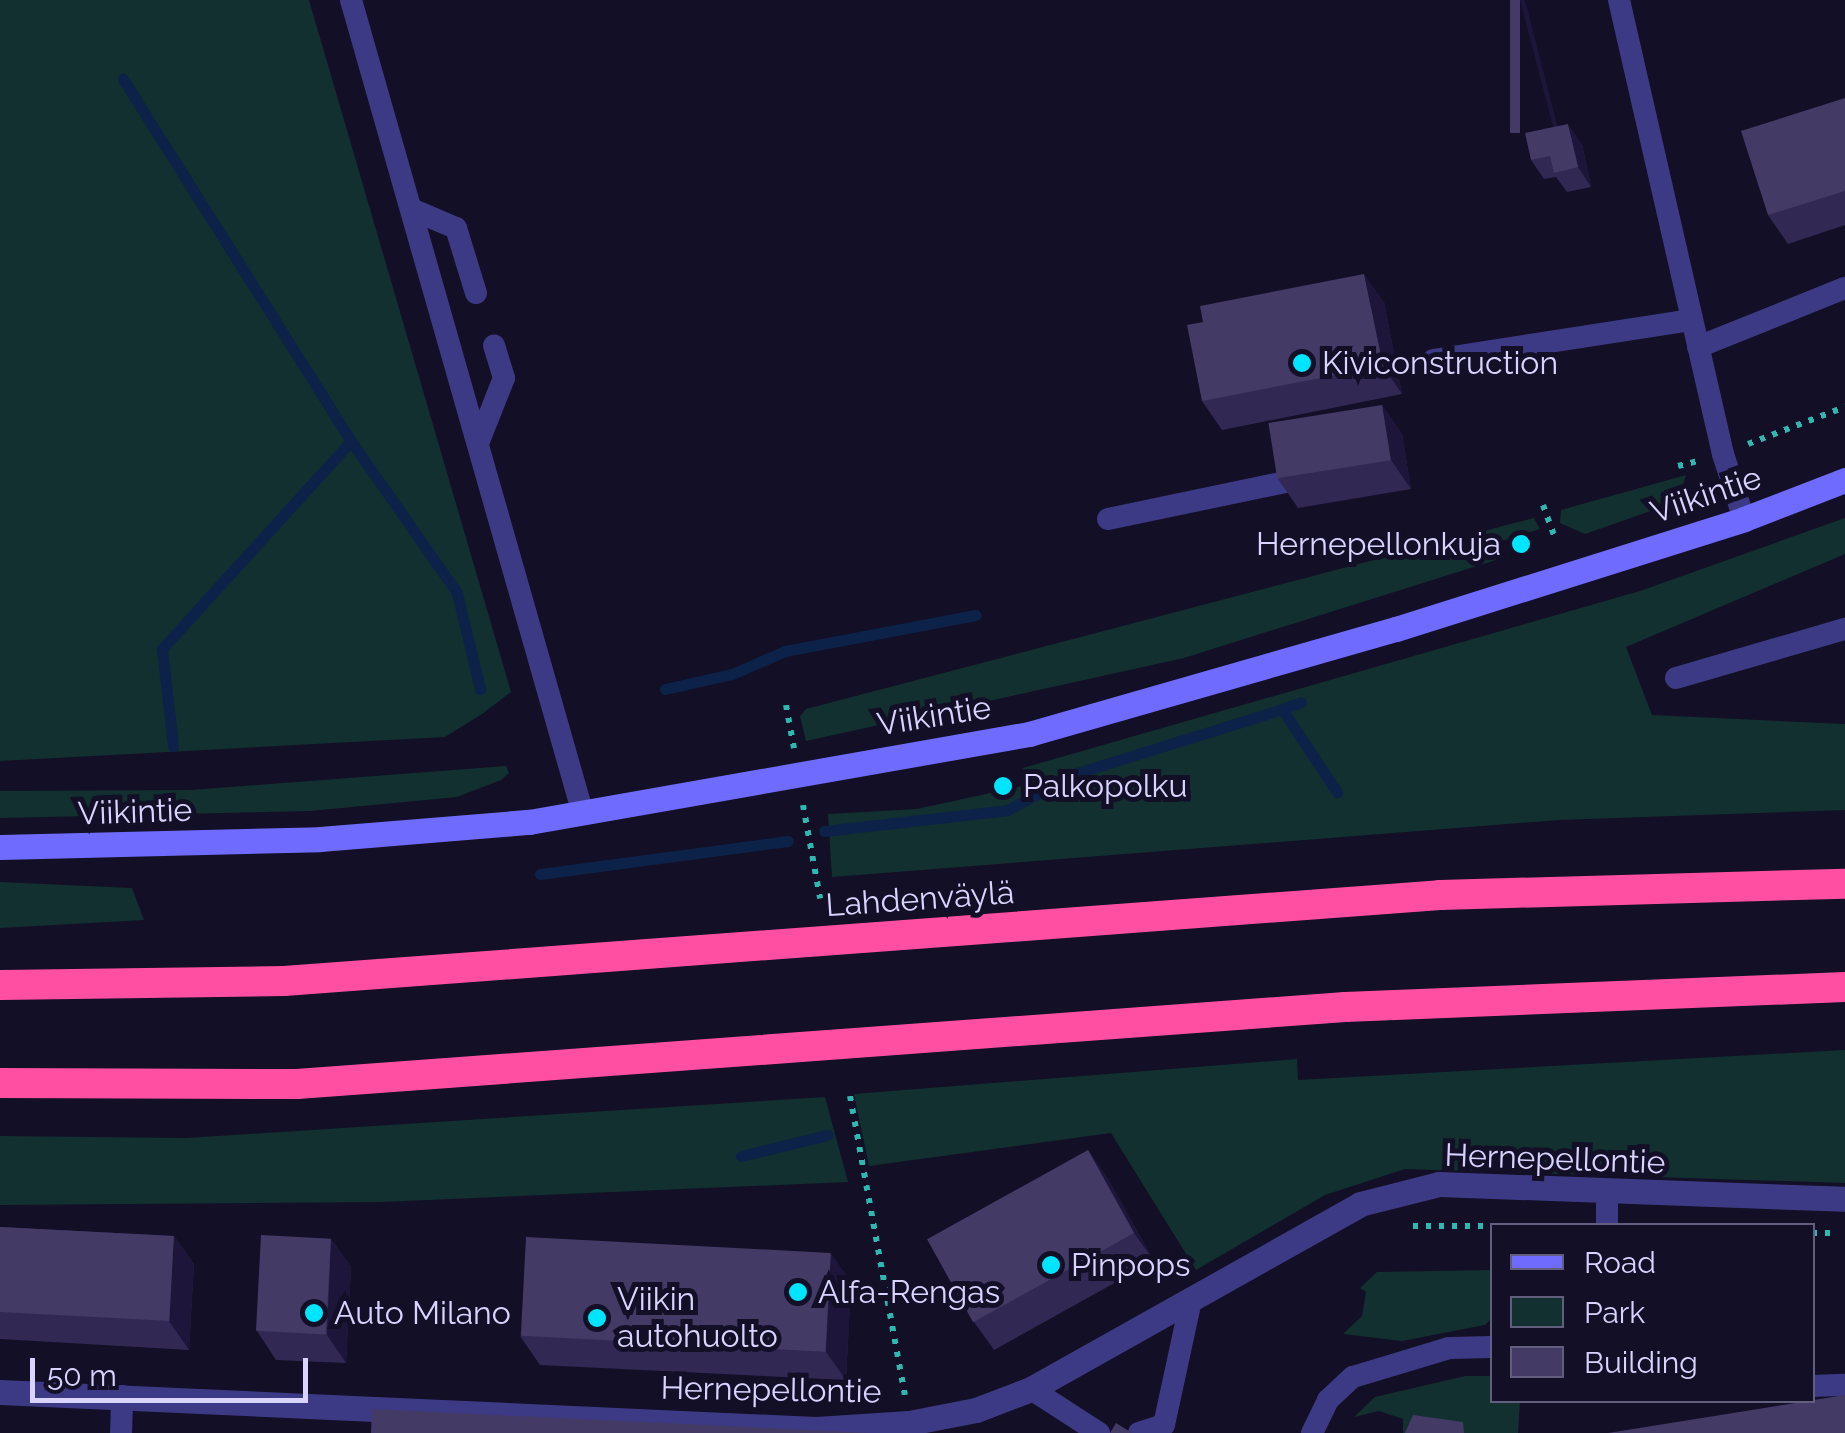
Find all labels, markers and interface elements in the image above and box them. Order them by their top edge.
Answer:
place label: Kiviconstruction [1322,344,1558,382]
marker: Kiviconstruction [1291,352,1313,374]
street label: Viikintie [1646,458,1766,532]
place label: Hernepellonkuja [1256,525,1501,563]
marker: Hernepellonkuja [1510,533,1532,555]
street label: Viikintie [874,688,994,744]
place label: Palkopolku [1023,767,1187,805]
marker: Palkopolku [992,775,1014,797]
street label: Viikintie [77,791,193,833]
street label: Lahdenväylä [824,873,1016,925]
street label: Hernepellontie [1444,1136,1666,1182]
legend [1490,1223,1815,1403]
text: Road [1584,1245,1656,1280]
place label: Pinpops [1071,1246,1191,1284]
marker: Pinpops [1040,1254,1062,1276]
place label: Alfa-Rengas [818,1273,1000,1311]
place label: Viikin autohuolto [617,1281,778,1356]
marker: Alfa-Rengas [787,1281,809,1303]
place label: Auto Milano [334,1294,511,1332]
text: Park [1584,1295,1645,1330]
marker: Auto Milano [303,1302,325,1324]
marker: Viikin autohuolto [586,1307,608,1329]
scale bar [35,1338,312,1400]
text: Building [1584,1345,1698,1380]
text: 50 m [47,1358,117,1393]
street label: Hernepellontie [660,1369,882,1411]

